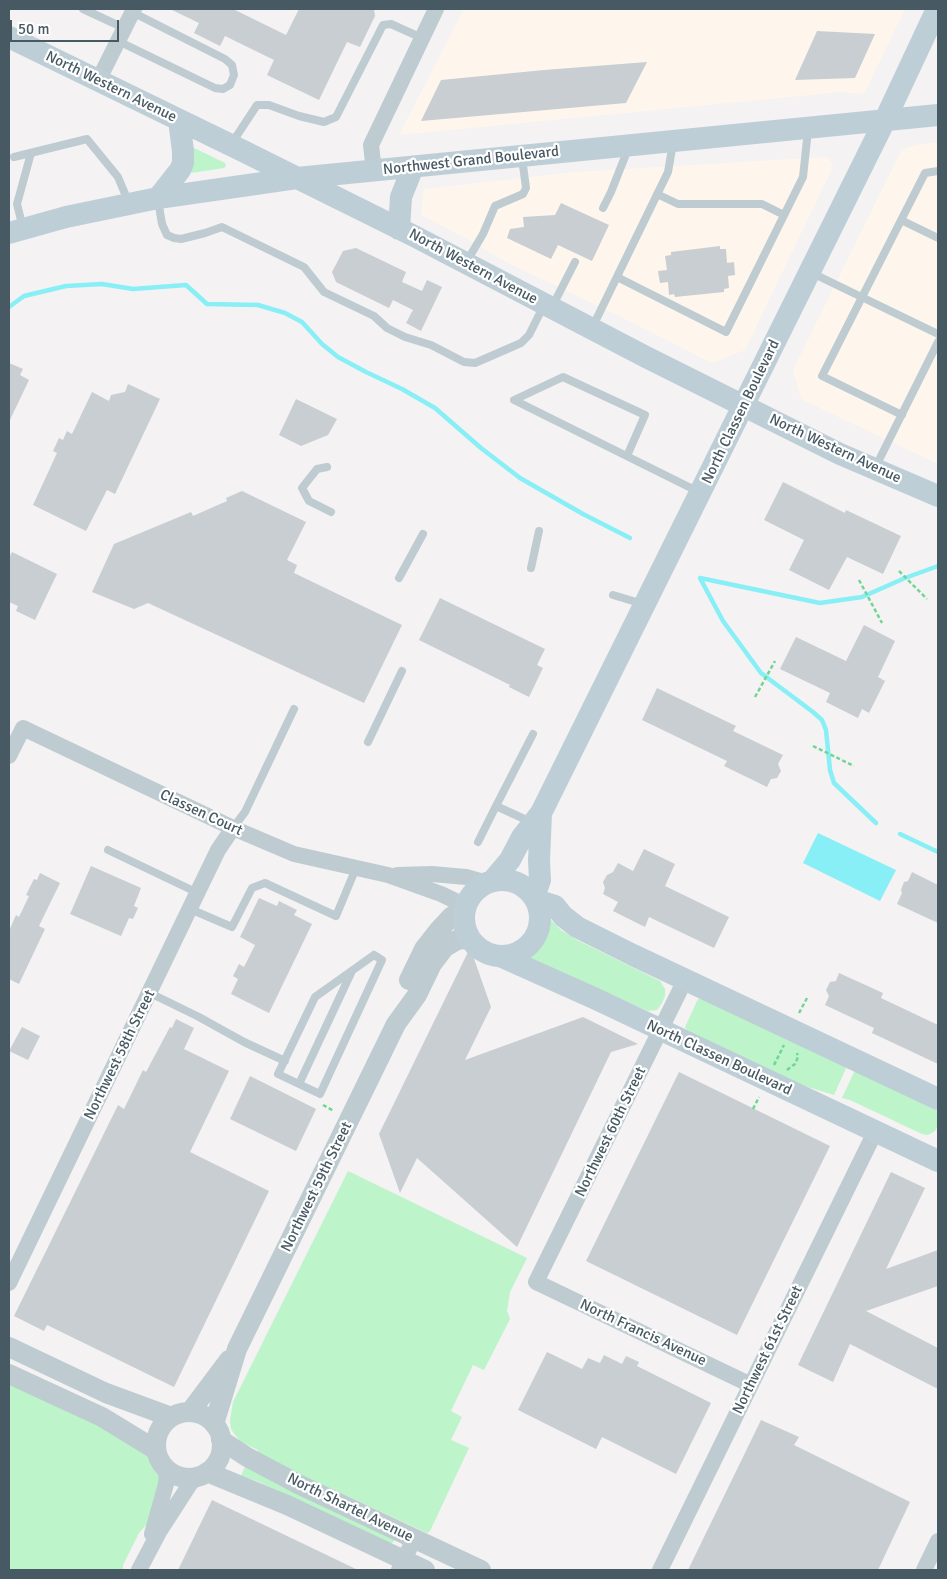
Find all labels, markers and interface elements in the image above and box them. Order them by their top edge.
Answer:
scale bar [12,10,121,42]
text: 50 m [18,20,49,38]
street label: North Western Avenue [43,47,179,127]
street label: Northwest Grand Boulevard [382,143,560,179]
street label: North Western Avenue [406,225,540,309]
street label: North Classen Boulevard [698,337,784,487]
street label: North Western Avenue [766,411,904,487]
street label: Classen Court [157,786,245,840]
street label: Northwest 58th Street [81,987,159,1123]
street label: North Classen Boulevard [644,1016,794,1100]
street label: Northwest 60th Street [572,1064,650,1200]
street label: Northwest 59th Street [278,1119,356,1255]
street label: Northwest 61st Street [729,1283,807,1417]
street label: North Francis Avenue [577,1296,709,1370]
street label: North Shartel Avenue [284,1470,416,1546]

